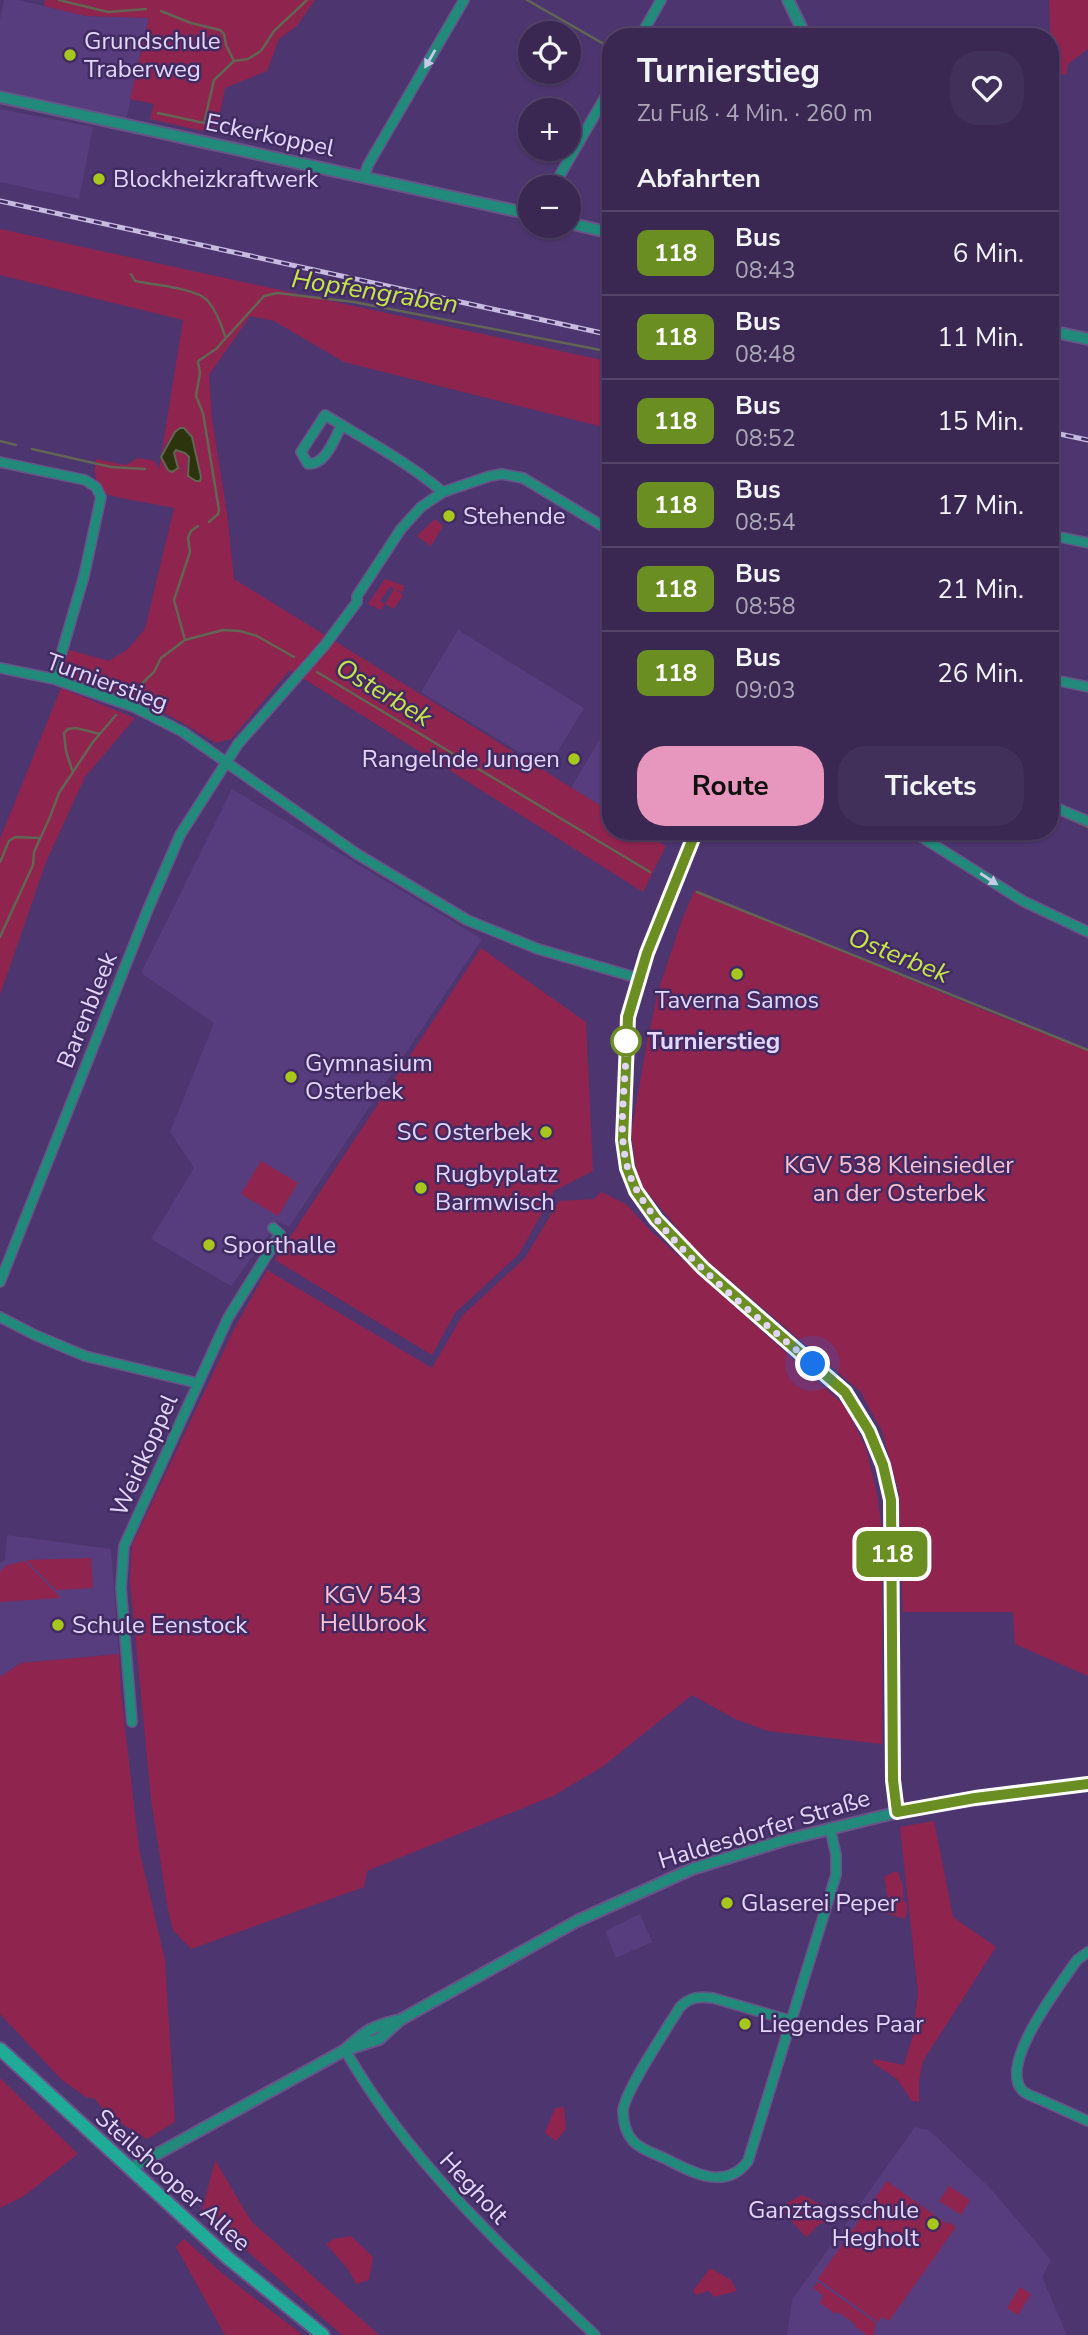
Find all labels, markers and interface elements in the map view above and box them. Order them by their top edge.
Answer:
map controls [518,21,581,238]
button: locate [518,21,581,84]
place label: Grundschule Traberweg [84,25,221,85]
marker: Grundschule Traberweg [62,47,78,63]
one-way arrow [424,49,436,68]
text: Turnierstieg [637,49,820,94]
button: heart [950,51,1024,125]
button: + [518,98,581,161]
text: Zu Fuß · 4 Min. · 260 m [637,98,873,129]
street label: Eckerkoppel [203,106,337,164]
text: Abfahrten [637,161,761,196]
place label: Blockheizkraftwerk [113,163,319,195]
marker: Blockheizkraftwerk [91,171,107,187]
button: − [518,175,581,238]
text: Bus [735,220,781,255]
text: 6 Min. [953,236,1024,271]
text: 118 [654,237,697,269]
text: 08:43 [735,255,795,286]
water label: Hopfengraben [289,261,461,322]
text: Bus [735,304,781,339]
text: 11 Min. [937,320,1024,355]
text: 118 [654,321,697,353]
text: 08:48 [735,339,795,370]
text: Bus [735,388,781,423]
text: 15 Min. [937,404,1024,439]
text: 118 [654,405,697,437]
text: 08:52 [735,423,795,454]
text: Bus [735,472,781,507]
text: 17 Min. [937,488,1024,523]
text: 118 [654,489,697,521]
place label: Stehende [463,500,566,532]
text: 08:54 [735,507,795,538]
marker: Stehende [441,508,457,524]
text: Bus [735,556,781,591]
text: 21 Min. [937,572,1024,607]
text: 118 [654,573,697,605]
text: 08:58 [735,591,795,622]
text: Bus [735,640,781,675]
street label: Turnierstieg [42,645,172,719]
water label: Osterbek [329,650,439,735]
text: 26 Min. [937,656,1024,691]
text: 118 [654,657,697,689]
text: 09:03 [735,675,795,706]
place label: Rangelnde Jungen [362,743,560,775]
button: Route [637,746,824,826]
button: Tickets [838,746,1024,826]
marker: Rangelnde Jungen [566,751,582,767]
one-way arrow [980,873,999,886]
water label: Osterbek [843,919,956,992]
street label: Barenbleek [49,946,125,1073]
marker: Taverna Samos [729,966,745,982]
place label: Taverna Samos [655,984,819,1016]
place label: Turnierstieg [647,1025,780,1057]
marker: Turnierstieg [611,1026,641,1056]
place label: Gymnasium Osterbek [305,1047,433,1107]
marker: Gymnasium Osterbek [283,1069,299,1085]
place label: SC Osterbek [397,1116,533,1148]
marker: SC Osterbek [538,1124,554,1140]
park label: KGV 538 Kleinsiedler an der Osterbek [784,1149,1014,1209]
place label: Rugbyplatz Barmwisch [435,1158,558,1218]
marker: Rugbyplatz Barmwisch [413,1180,429,1196]
place label: Sporthalle [223,1229,336,1261]
marker: Sporthalle [201,1237,217,1253]
your location [795,1346,830,1381]
street label: Weidkoppel [103,1389,185,1521]
line badge: 118 [852,1531,932,1577]
text: 118 [870,1538,914,1570]
park label: KGV 543 Hellbrook [320,1579,427,1639]
place label: Schule Eenstock [72,1609,248,1641]
marker: Schule Eenstock [50,1617,66,1633]
street label: Haldesdorfer Straße [654,1782,874,1876]
place label: Glaserei Peper [741,1887,899,1919]
marker: Glaserei Peper [719,1895,735,1911]
place label: Liegendes Paar [759,2008,924,2040]
marker: Liegendes Paar [737,2016,753,2032]
street label: Steilshooper Allee [88,2102,258,2258]
street label: Hegholt [433,2145,516,2231]
place label: Ganztagsschule Hegholt [748,2194,920,2254]
marker: Ganztagsschule Hegholt [925,2216,941,2232]

